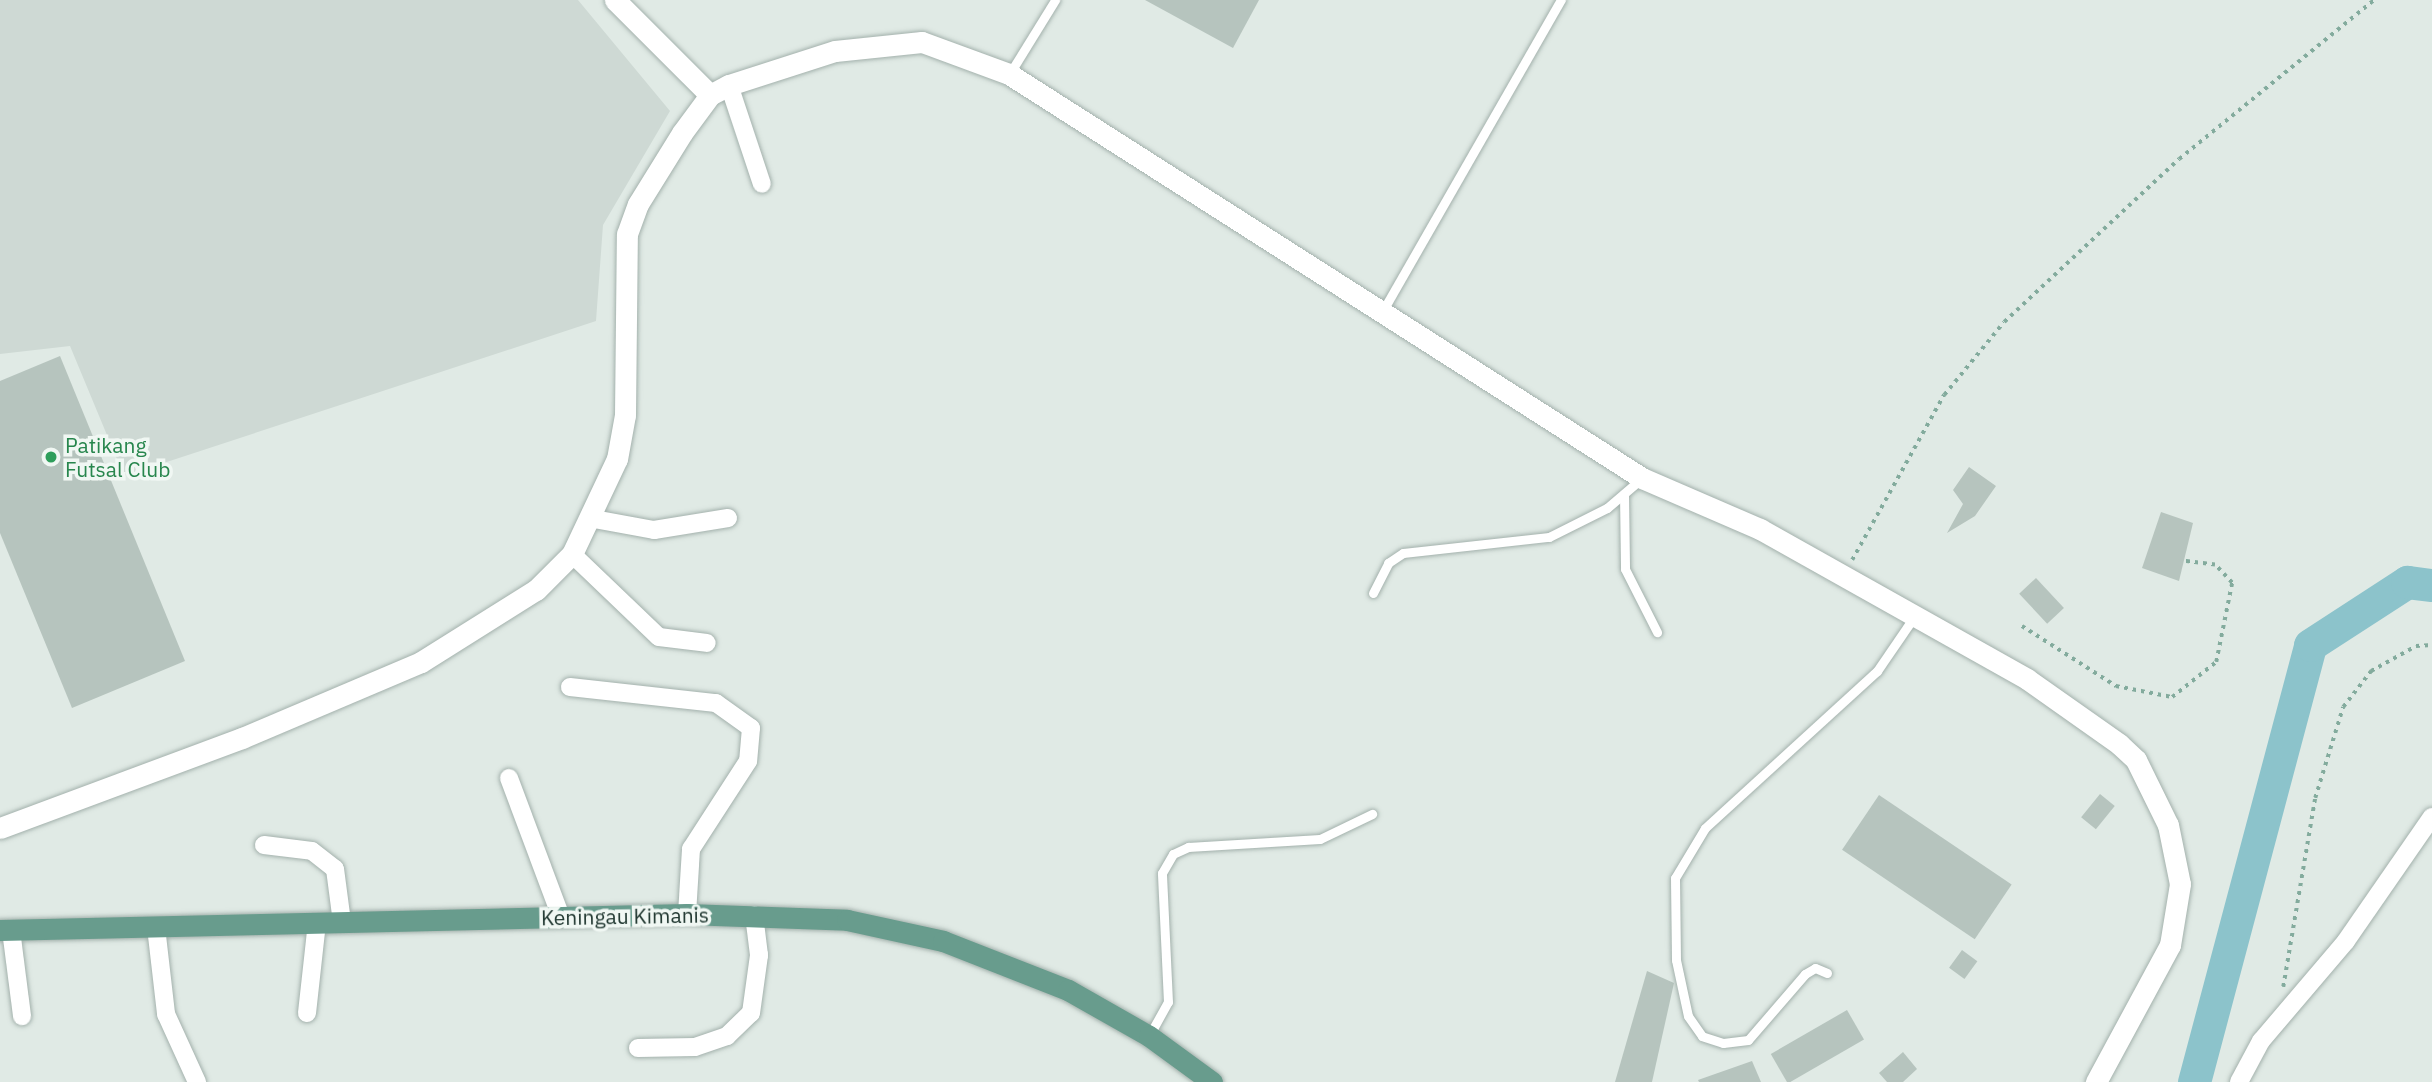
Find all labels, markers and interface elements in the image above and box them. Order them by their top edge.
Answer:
place label: Patikang Futsal Club [65,432,170,482]
marker: Patikang Futsal Club [43,449,59,465]
street label: Keningau Kimanis [541,902,709,930]

